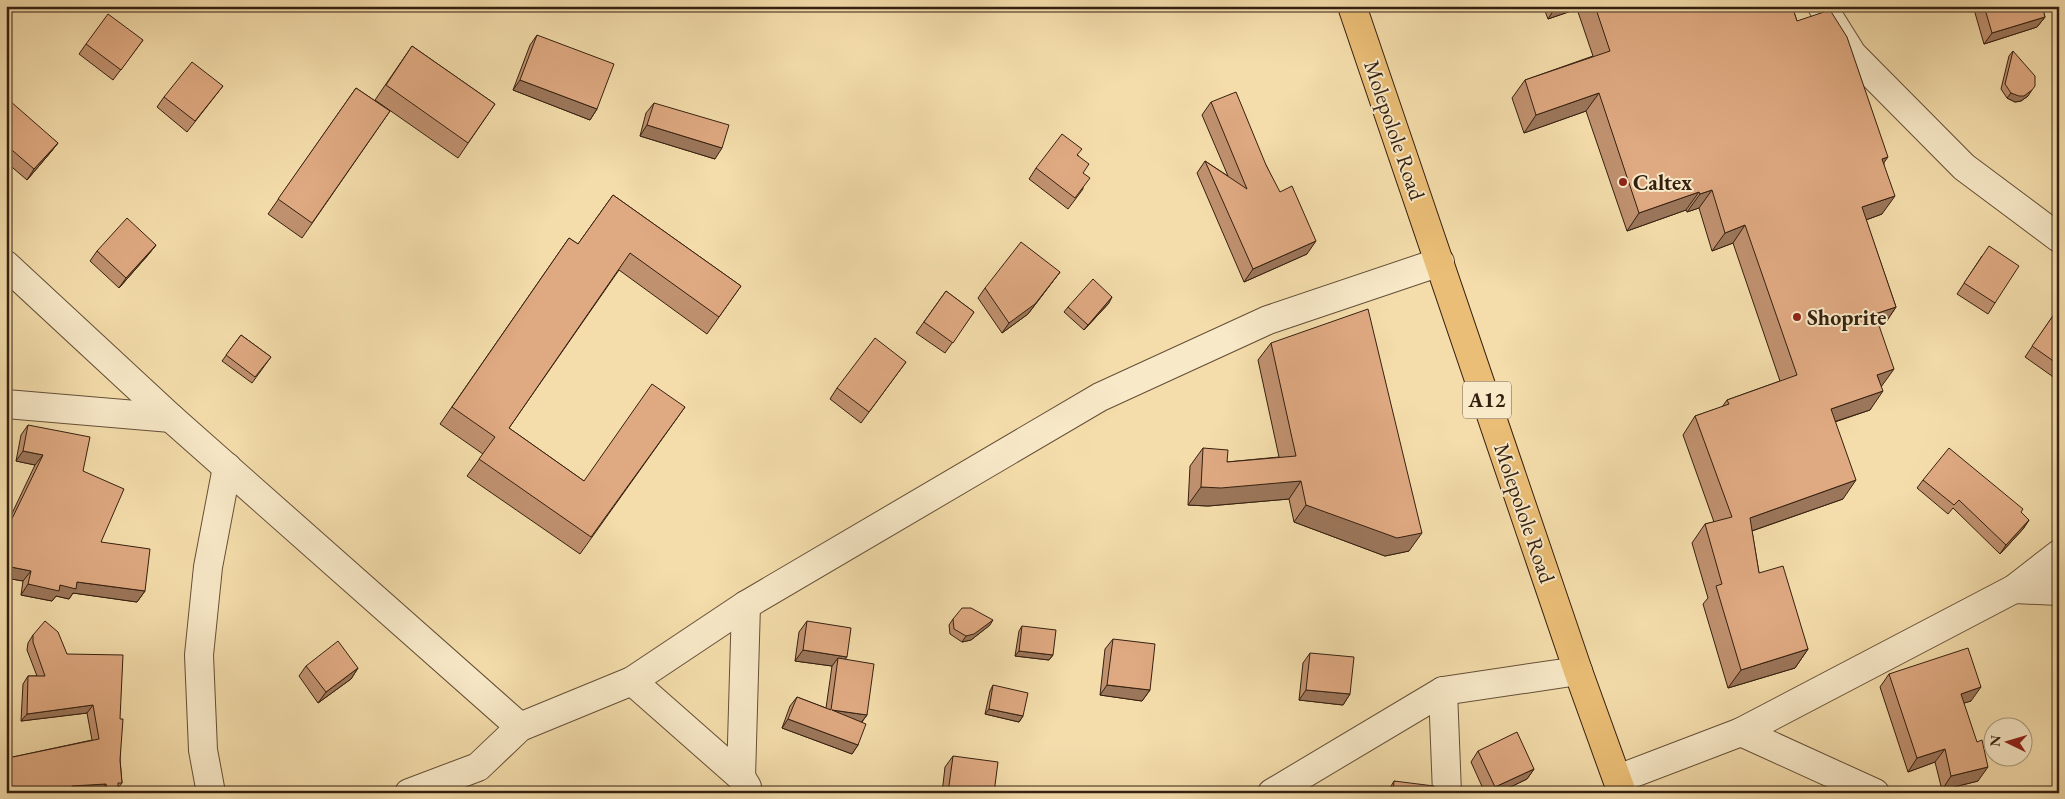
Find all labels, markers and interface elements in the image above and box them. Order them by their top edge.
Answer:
street label: Molepolole Road [1357,56,1432,205]
place label: Caltex [1633,168,1692,197]
marker: Caltex [1617,176,1629,188]
place label: Shoprite [1807,303,1886,332]
marker: Shoprite [1791,311,1803,323]
road number: A12 [1463,382,1511,418]
street label: Molepolole Road [1487,439,1562,588]
north arrow [1982,716,2032,766]
text: N [1986,734,2005,747]

